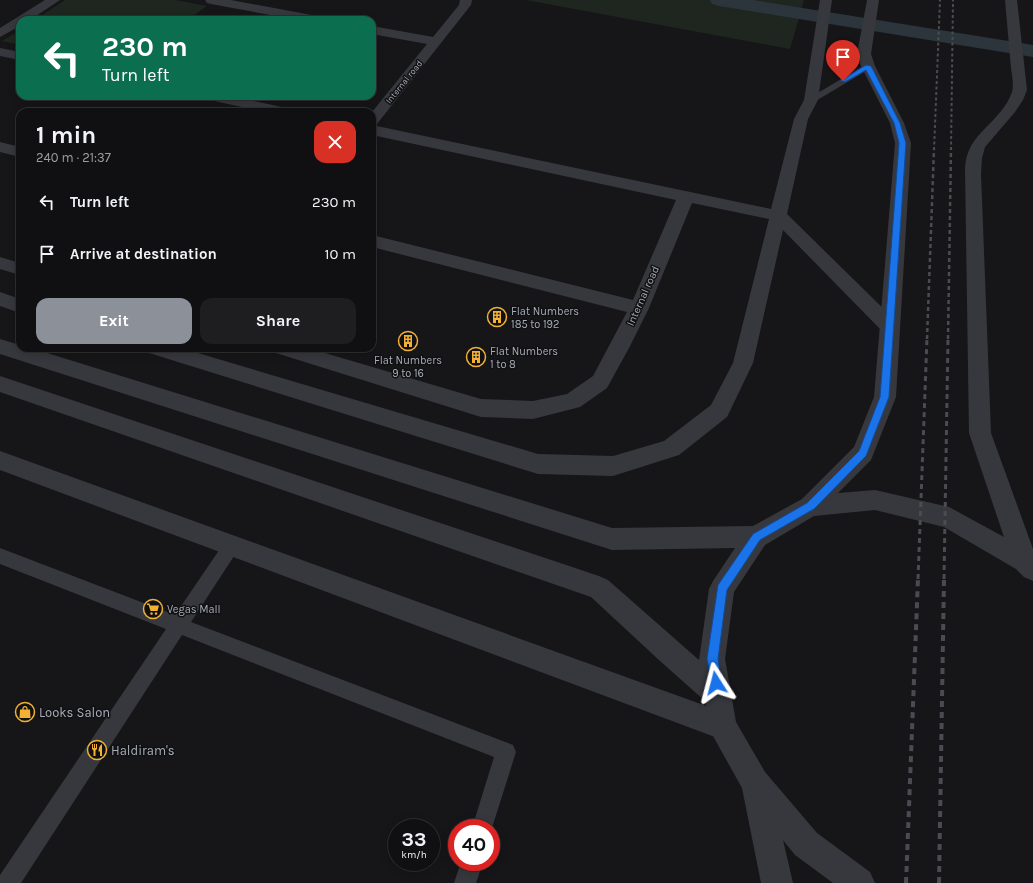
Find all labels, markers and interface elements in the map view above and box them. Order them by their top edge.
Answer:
text: 230 m [102,30,188,63]
icon: left [36,32,88,84]
pin [826,40,860,81]
icon: arrive [832,46,854,68]
street label: Internal road [384,58,424,106]
text: Turn left [102,64,170,86]
text: 1 min [36,121,96,149]
button: close [314,121,356,163]
text: 240 m · 21:37 [36,150,111,165]
icon: left [36,191,58,213]
text: Turn left [70,193,129,211]
text: 230 m [312,193,356,211]
icon: arrive [36,243,58,265]
text: Arrive at destination [70,245,217,263]
text: 10 m [325,245,356,263]
street label: Internal road [624,264,662,328]
button: Exit [36,298,192,344]
button: Share [200,298,356,344]
place label: Flat Numbers 185 to 192 [511,305,579,331]
building icon: Flat Numbers 185 to 192 [486,306,508,328]
building icon: Flat Numbers 9 to 16 [397,330,419,352]
place label: Flat Numbers 1 to 8 [490,345,558,371]
building icon: Flat Numbers 1 to 8 [465,346,487,368]
place label: Flat Numbers 9 to 16 [374,354,442,380]
supermarket icon: Vegas Mall [142,598,164,620]
place label: Vegas Mall [167,603,221,616]
position arrow [695,662,737,704]
shop icon: Looks Salon [14,701,36,723]
place label: Looks Salon [39,705,110,720]
restaurant icon: Haldiram's [86,739,108,761]
place label: Haldiram's [111,743,175,758]
speed limit sign: 40 [448,819,500,871]
text: 33 [402,828,426,851]
text: km/h [401,849,427,861]

